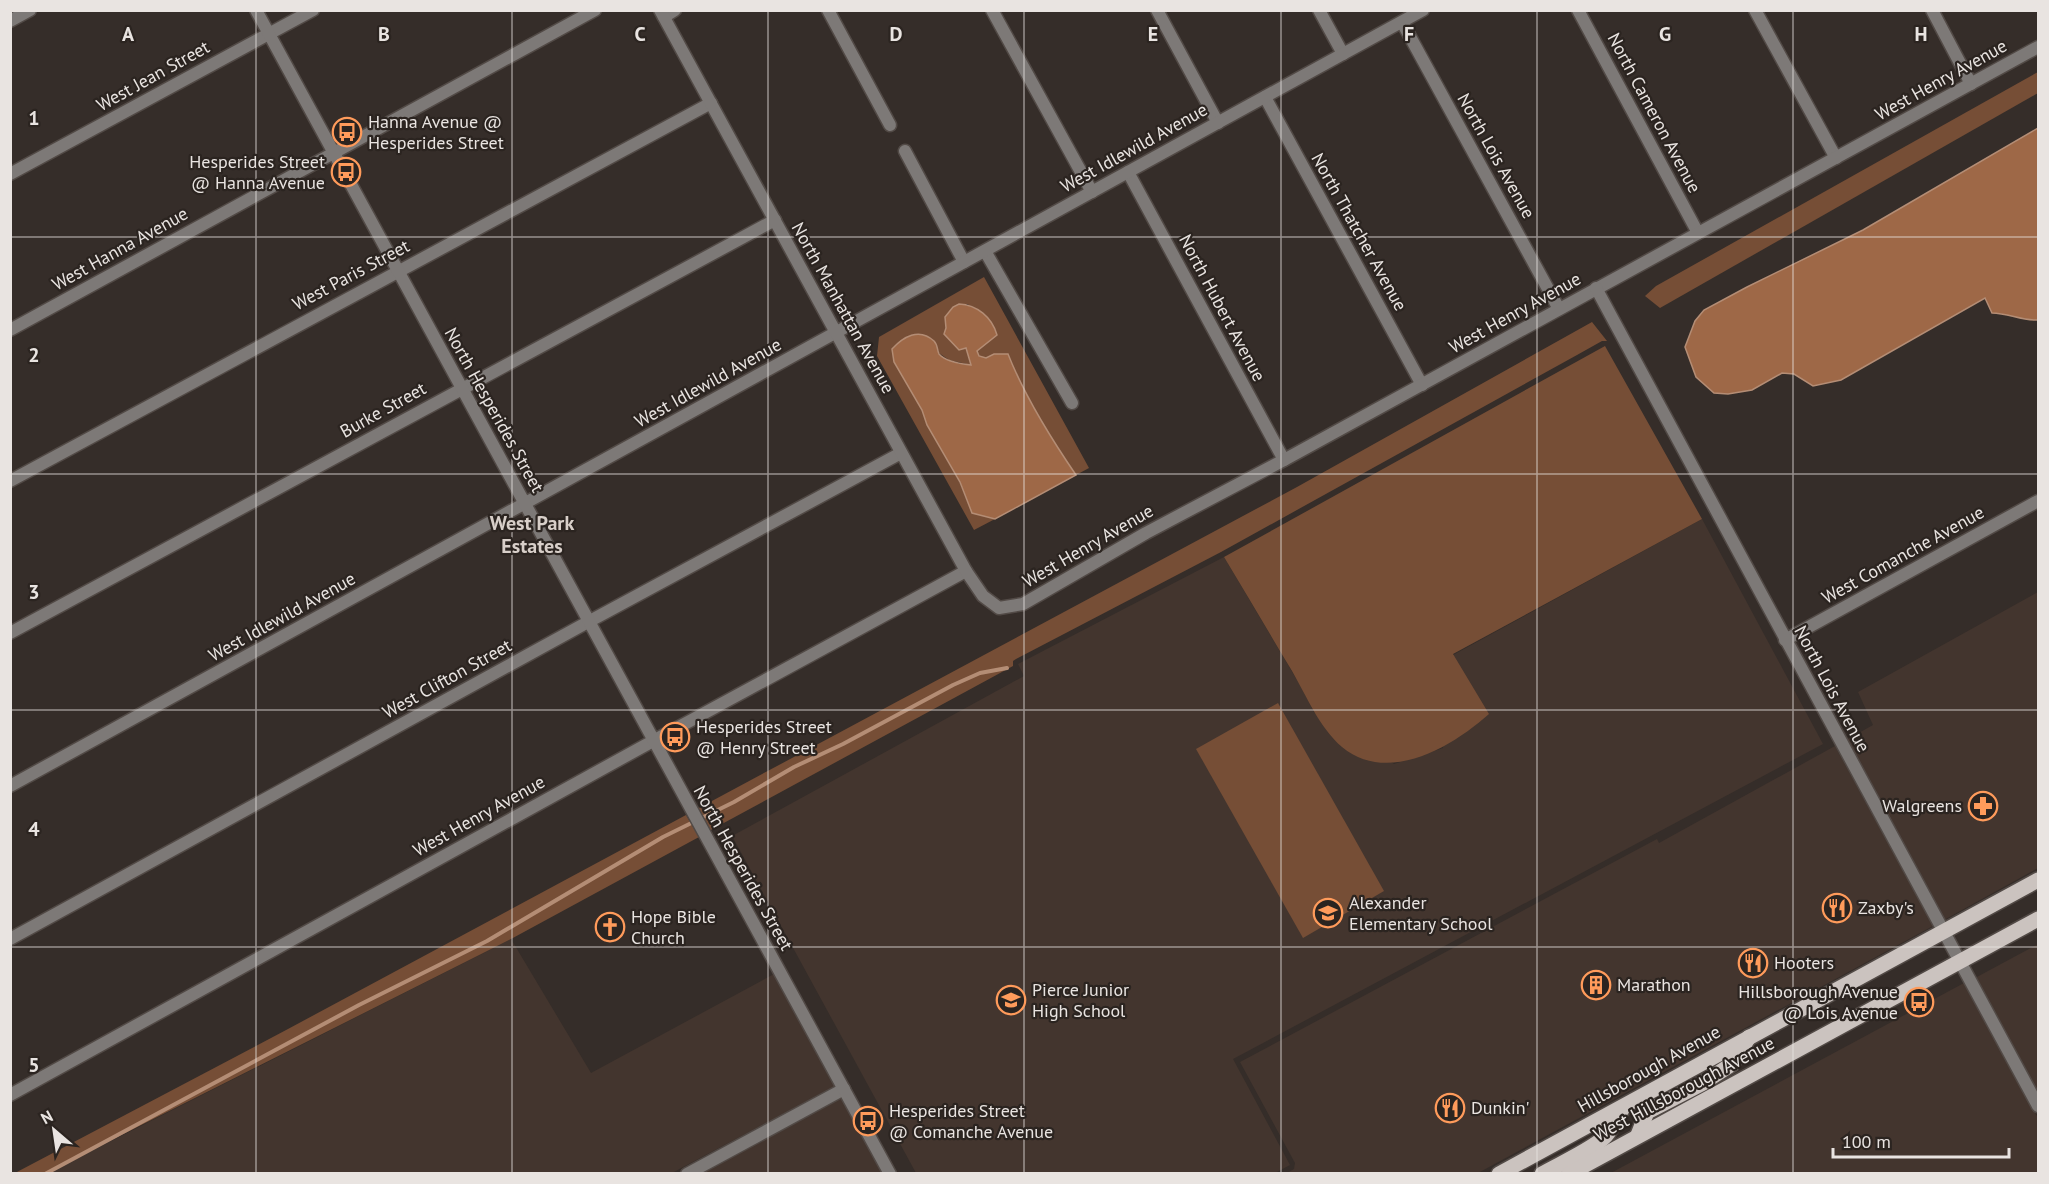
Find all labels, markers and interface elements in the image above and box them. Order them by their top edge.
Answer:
text: A [122,21,135,47]
text: B [378,21,390,47]
text: C [634,21,646,47]
text: D [890,21,903,47]
text: E [1148,21,1158,47]
text: F [1404,21,1414,47]
text: G [1659,21,1671,47]
street label: North Cameron Avenue [1603,29,1706,197]
street label: West Jean Street [92,35,213,116]
street label: West Henry Avenue [1871,35,2011,125]
street label: North Lois Avenue [1452,89,1540,223]
street label: West Idlewild Avenue [1056,98,1211,197]
text: 1 [28,105,40,131]
place label: Hanna Avenue @ Hesperides Street [368,110,504,154]
bus stop icon: Hanna Avenue @ Hesperides Street [331,116,363,148]
street label: North Thatcher Avenue [1306,149,1412,315]
place label: Hesperides Street @ Hanna Avenue [189,150,325,194]
bus stop icon: Hesperides Street @ Hanna Avenue [330,156,362,188]
street label: West Hanna Avenue [48,202,192,295]
street label: North Manhattan Avenue [787,218,900,397]
street label: North Hubert Avenue [1174,230,1271,385]
street label: West Paris Street [288,234,413,315]
street label: West Henry Avenue [1445,267,1585,358]
street label: North Hesperides Street [440,323,549,496]
street label: West Idlewild Avenue [630,333,785,432]
text: 2 [28,342,40,368]
street label: Burke Street [336,377,430,443]
street label: West Henry Avenue [1018,499,1157,592]
street label: West Comanche Avenue [1818,500,1988,609]
district label: West Park Estates [490,510,574,559]
street label: West Idlewild Avenue [204,567,359,666]
text: 3 [28,579,40,605]
street label: North Lois Avenue [1789,622,1875,756]
street label: West Clifton Street [378,634,515,723]
place label: Hesperides Street @ Henry Street [696,715,832,759]
bus stop icon: Hesperides Street @ Henry Street [659,721,691,753]
street label: West Henry Avenue [409,770,549,861]
street label: North Hesperides Street [689,781,798,954]
pharmacy icon: Walgreens [1967,790,1999,822]
place label: Walgreens [1882,794,1962,817]
text: 4 [28,816,40,842]
place label: Alexander Elementary School [1349,891,1493,935]
restaurant icon: Zaxby's [1821,892,1853,924]
place label: Zaxby's [1858,896,1914,919]
school or university icon: Alexander Elementary School [1312,897,1344,929]
place label: Hope Bible Church [631,905,716,949]
church icon: Hope Bible Church [594,911,626,943]
restaurant icon: Hooters [1737,947,1769,979]
place label: Hooters [1774,951,1834,974]
building icon: Marathon [1580,969,1612,1001]
place label: Marathon [1617,973,1691,996]
place label: Pierce Junior High School [1032,978,1129,1022]
place label: Hillsborough Avenue @ Lois Avenue [1738,980,1898,1024]
school or university icon: Pierce Junior High School [995,984,1027,1016]
bus stop icon: Hillsborough Avenue @ Lois Avenue [1903,986,1935,1018]
street label: Hillsborough Avenue [1573,1020,1724,1117]
street label: West Hillsborough Avenue [1589,1031,1778,1146]
text: 5 [28,1052,40,1078]
restaurant icon: Dunkin' [1434,1092,1466,1124]
place label: Dunkin' [1471,1096,1530,1119]
place label: Hesperides Street @ Comanche Avenue [889,1099,1053,1143]
north arrow [24,1100,84,1160]
bus stop icon: Hesperides Street @ Comanche Avenue [852,1105,884,1137]
text: N [37,1106,56,1128]
scale bar [1833,1121,2008,1159]
text: 100 m [1842,1130,1891,1153]

